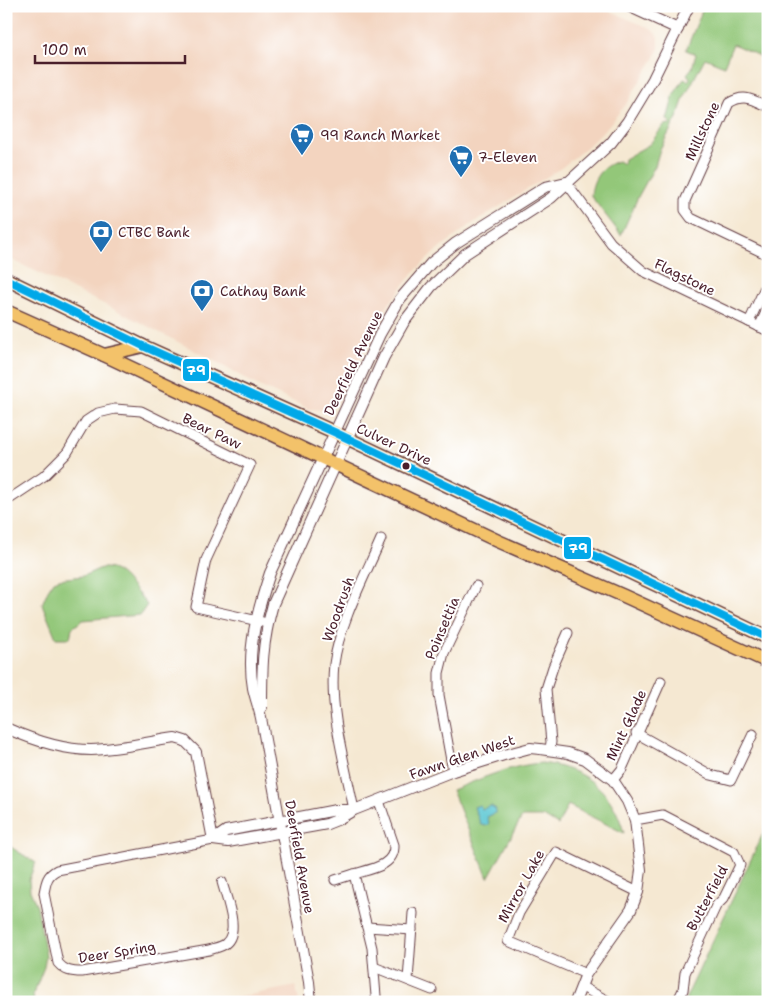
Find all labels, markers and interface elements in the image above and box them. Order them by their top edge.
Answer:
scale bar [35,32,185,64]
text: 100 m [42,40,87,60]
street label: Millstone [681,99,723,163]
supermarket icon: 99 Ranch Market [289,122,315,156]
place label: 99 Ranch Market [320,126,440,144]
supermarket icon: 7-Eleven [448,144,474,178]
place label: 7-Eleven [478,148,537,166]
bank icon: CTBC Bank [88,219,114,253]
place label: CTBC Bank [118,223,190,241]
street label: Flagstone [651,254,719,300]
bank icon: Cathay Bank [189,278,215,312]
place label: Cathay Bank [220,282,306,300]
street label: Deerfield Avenue [320,307,386,419]
line badge: 79 [182,358,210,382]
text: 79 [186,361,206,379]
street label: Bear Paw [179,409,245,453]
street label: Culver Drive [353,419,435,469]
unlabelled marker [401,461,411,471]
line badge: 79 [563,536,592,560]
text: 79 [568,539,588,557]
street label: Woodrush [318,574,358,644]
street label: Poinsettia [421,593,463,662]
street label: Mint Glade [602,686,650,763]
street label: Fawn Glen West [407,731,517,783]
street label: Deerfield Avenue [281,799,319,915]
street label: Mirror Lake [494,846,548,926]
street label: Butterfield [682,862,732,934]
street label: Deer Spring [77,937,157,967]

